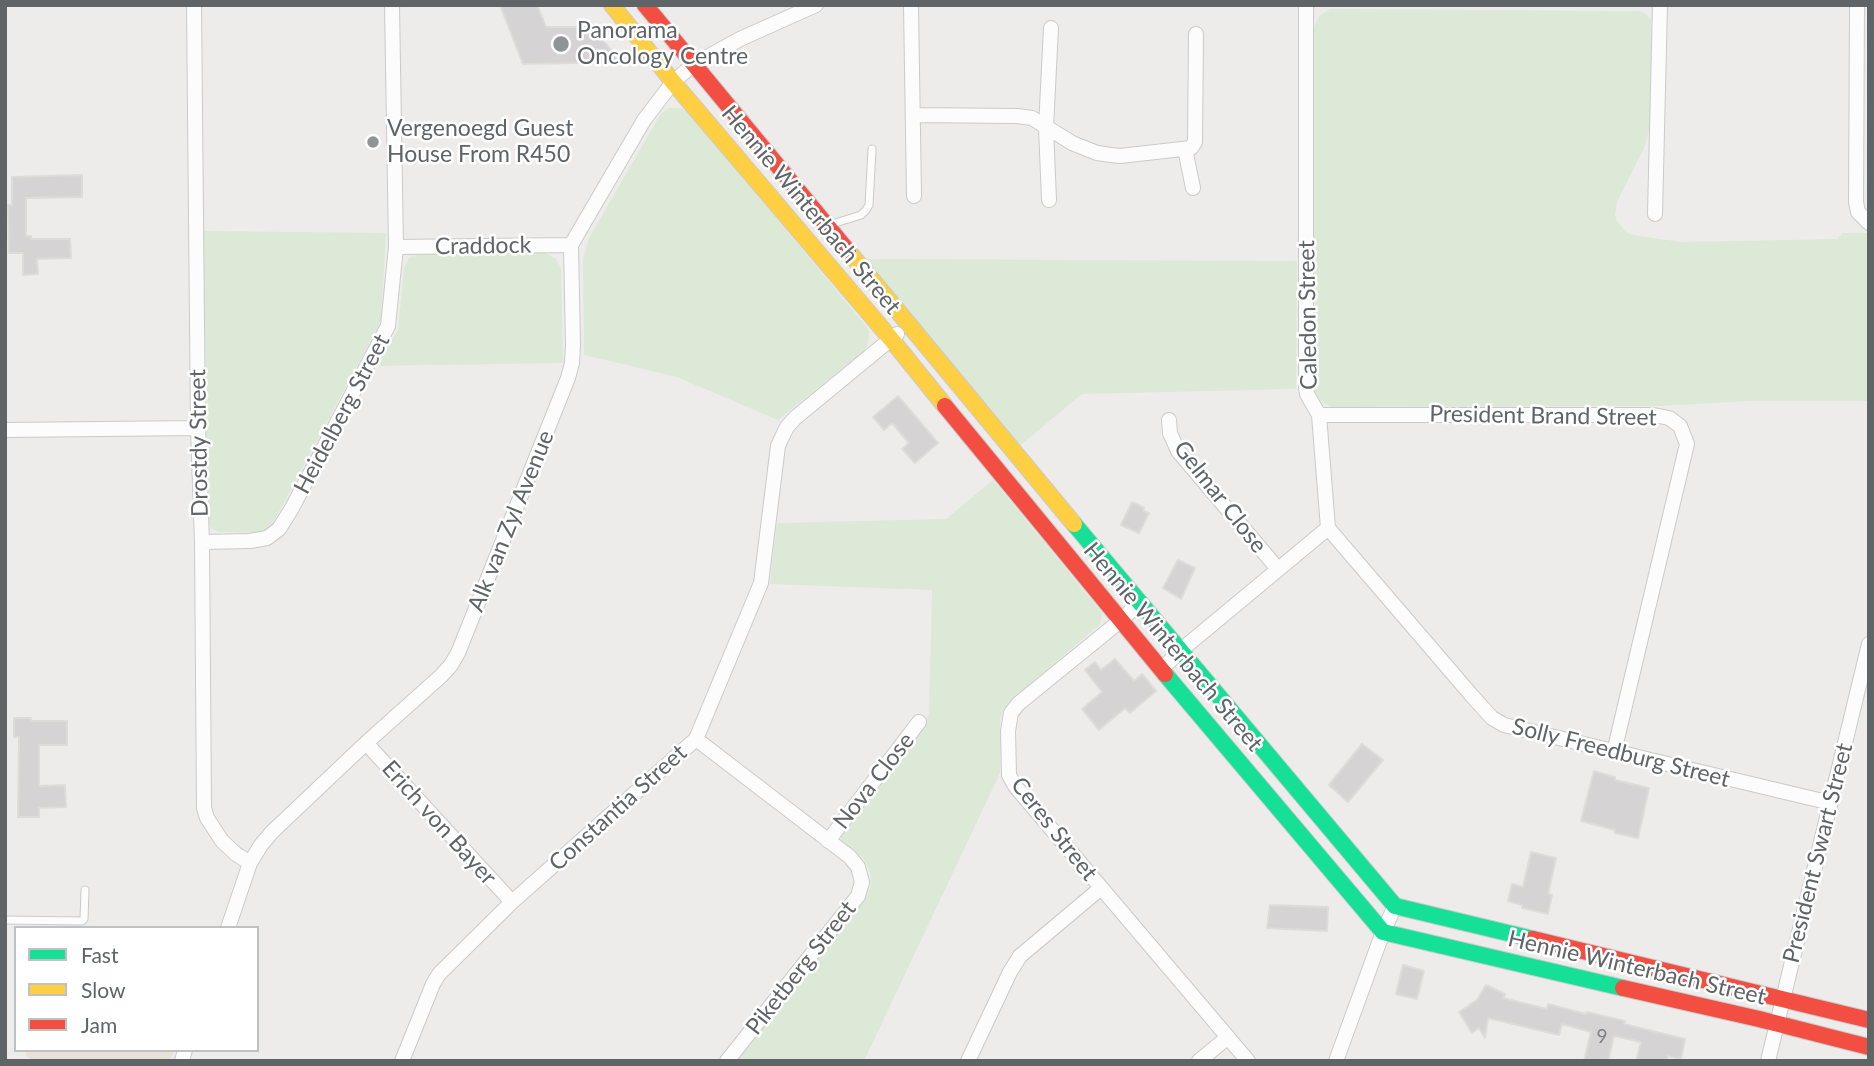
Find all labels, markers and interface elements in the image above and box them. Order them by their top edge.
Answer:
place label: Panorama Oncology Centre [577,17,748,71]
marker: Panorama Oncology Centre [551,34,571,54]
street label: Hennie Winterbach Street [716,100,906,320]
place label: Vergenoegd Guest House From R450 [387,115,573,169]
marker: Vergenoegd Guest House From R450 [365,134,381,150]
street label: Craddock [435,231,531,261]
street label: Caledon Street [1293,240,1323,390]
street label: Heidelberg Street [288,329,396,499]
street label: Drostdy Street [184,369,214,517]
street label: President Brand Street [1429,400,1657,432]
street label: Alk van Zyl Avenue [462,426,560,616]
street label: Gelmar Close [1168,435,1272,559]
street label: Hennie Winterbach Street [1078,537,1268,757]
street label: Solly Freedburg Street [1509,713,1733,793]
street label: Nova Close [828,727,920,835]
street label: Constantia Street [544,739,692,877]
street label: President Swart Street [1777,740,1859,966]
street label: Erich von Bayer [376,755,502,891]
street label: Ceres Street [1005,772,1103,886]
street label: Piketberg Street [740,896,862,1040]
street label: Hennie Winterbach Street [1505,925,1769,1011]
legend [14,926,259,1052]
text: Fast [81,942,118,967]
text: Slow [81,977,125,1002]
text: Jam [81,1012,117,1037]
house number: 9 [1596,1026,1608,1048]

